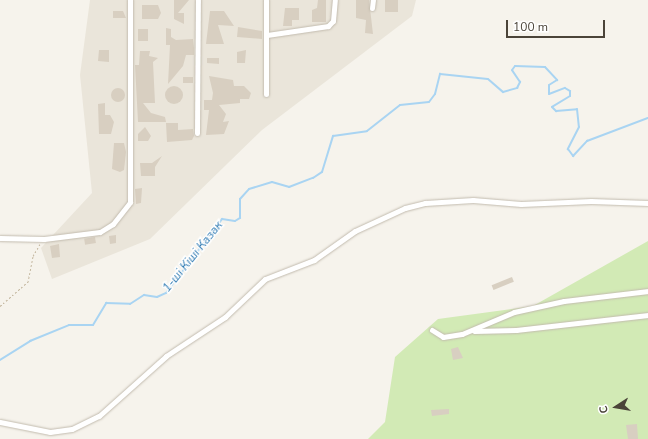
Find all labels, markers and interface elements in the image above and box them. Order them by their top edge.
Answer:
scale bar [508,12,607,38]
text: 100 m [513,19,548,35]
water label: 1-ші Кіші Казак [160,219,226,295]
north arrow [596,387,636,427]
text: С [596,404,612,415]

